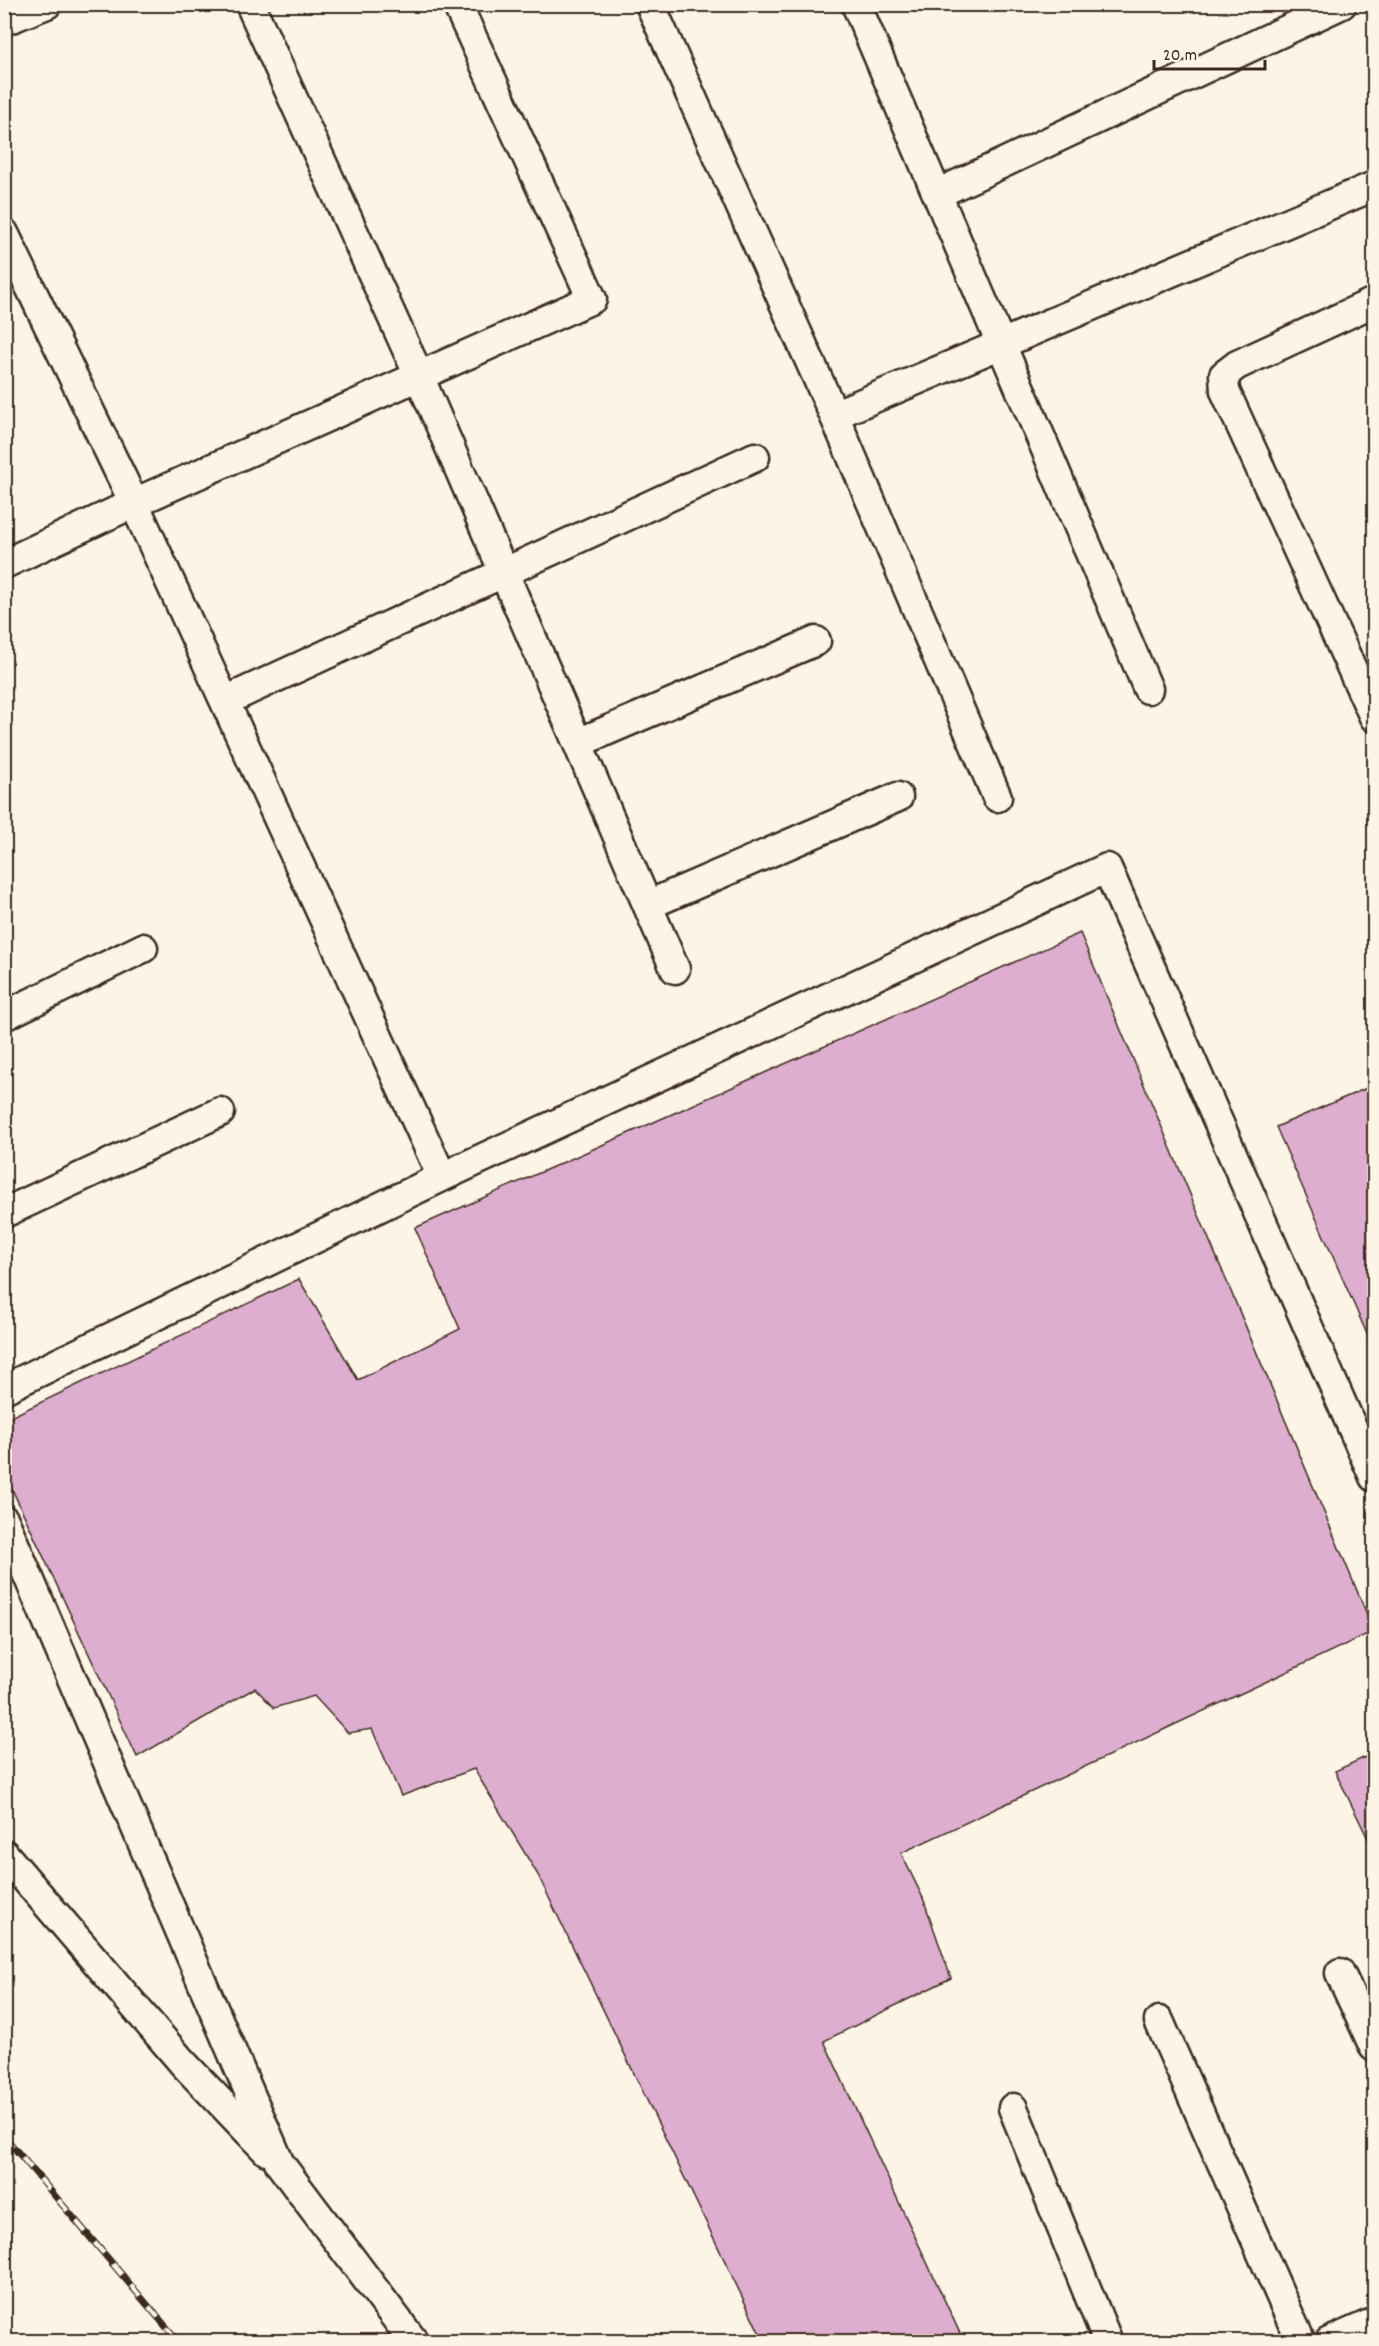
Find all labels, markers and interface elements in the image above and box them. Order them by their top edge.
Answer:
scale bar [1154,33,1265,71]
text: 20 m [1163,44,1197,69]

